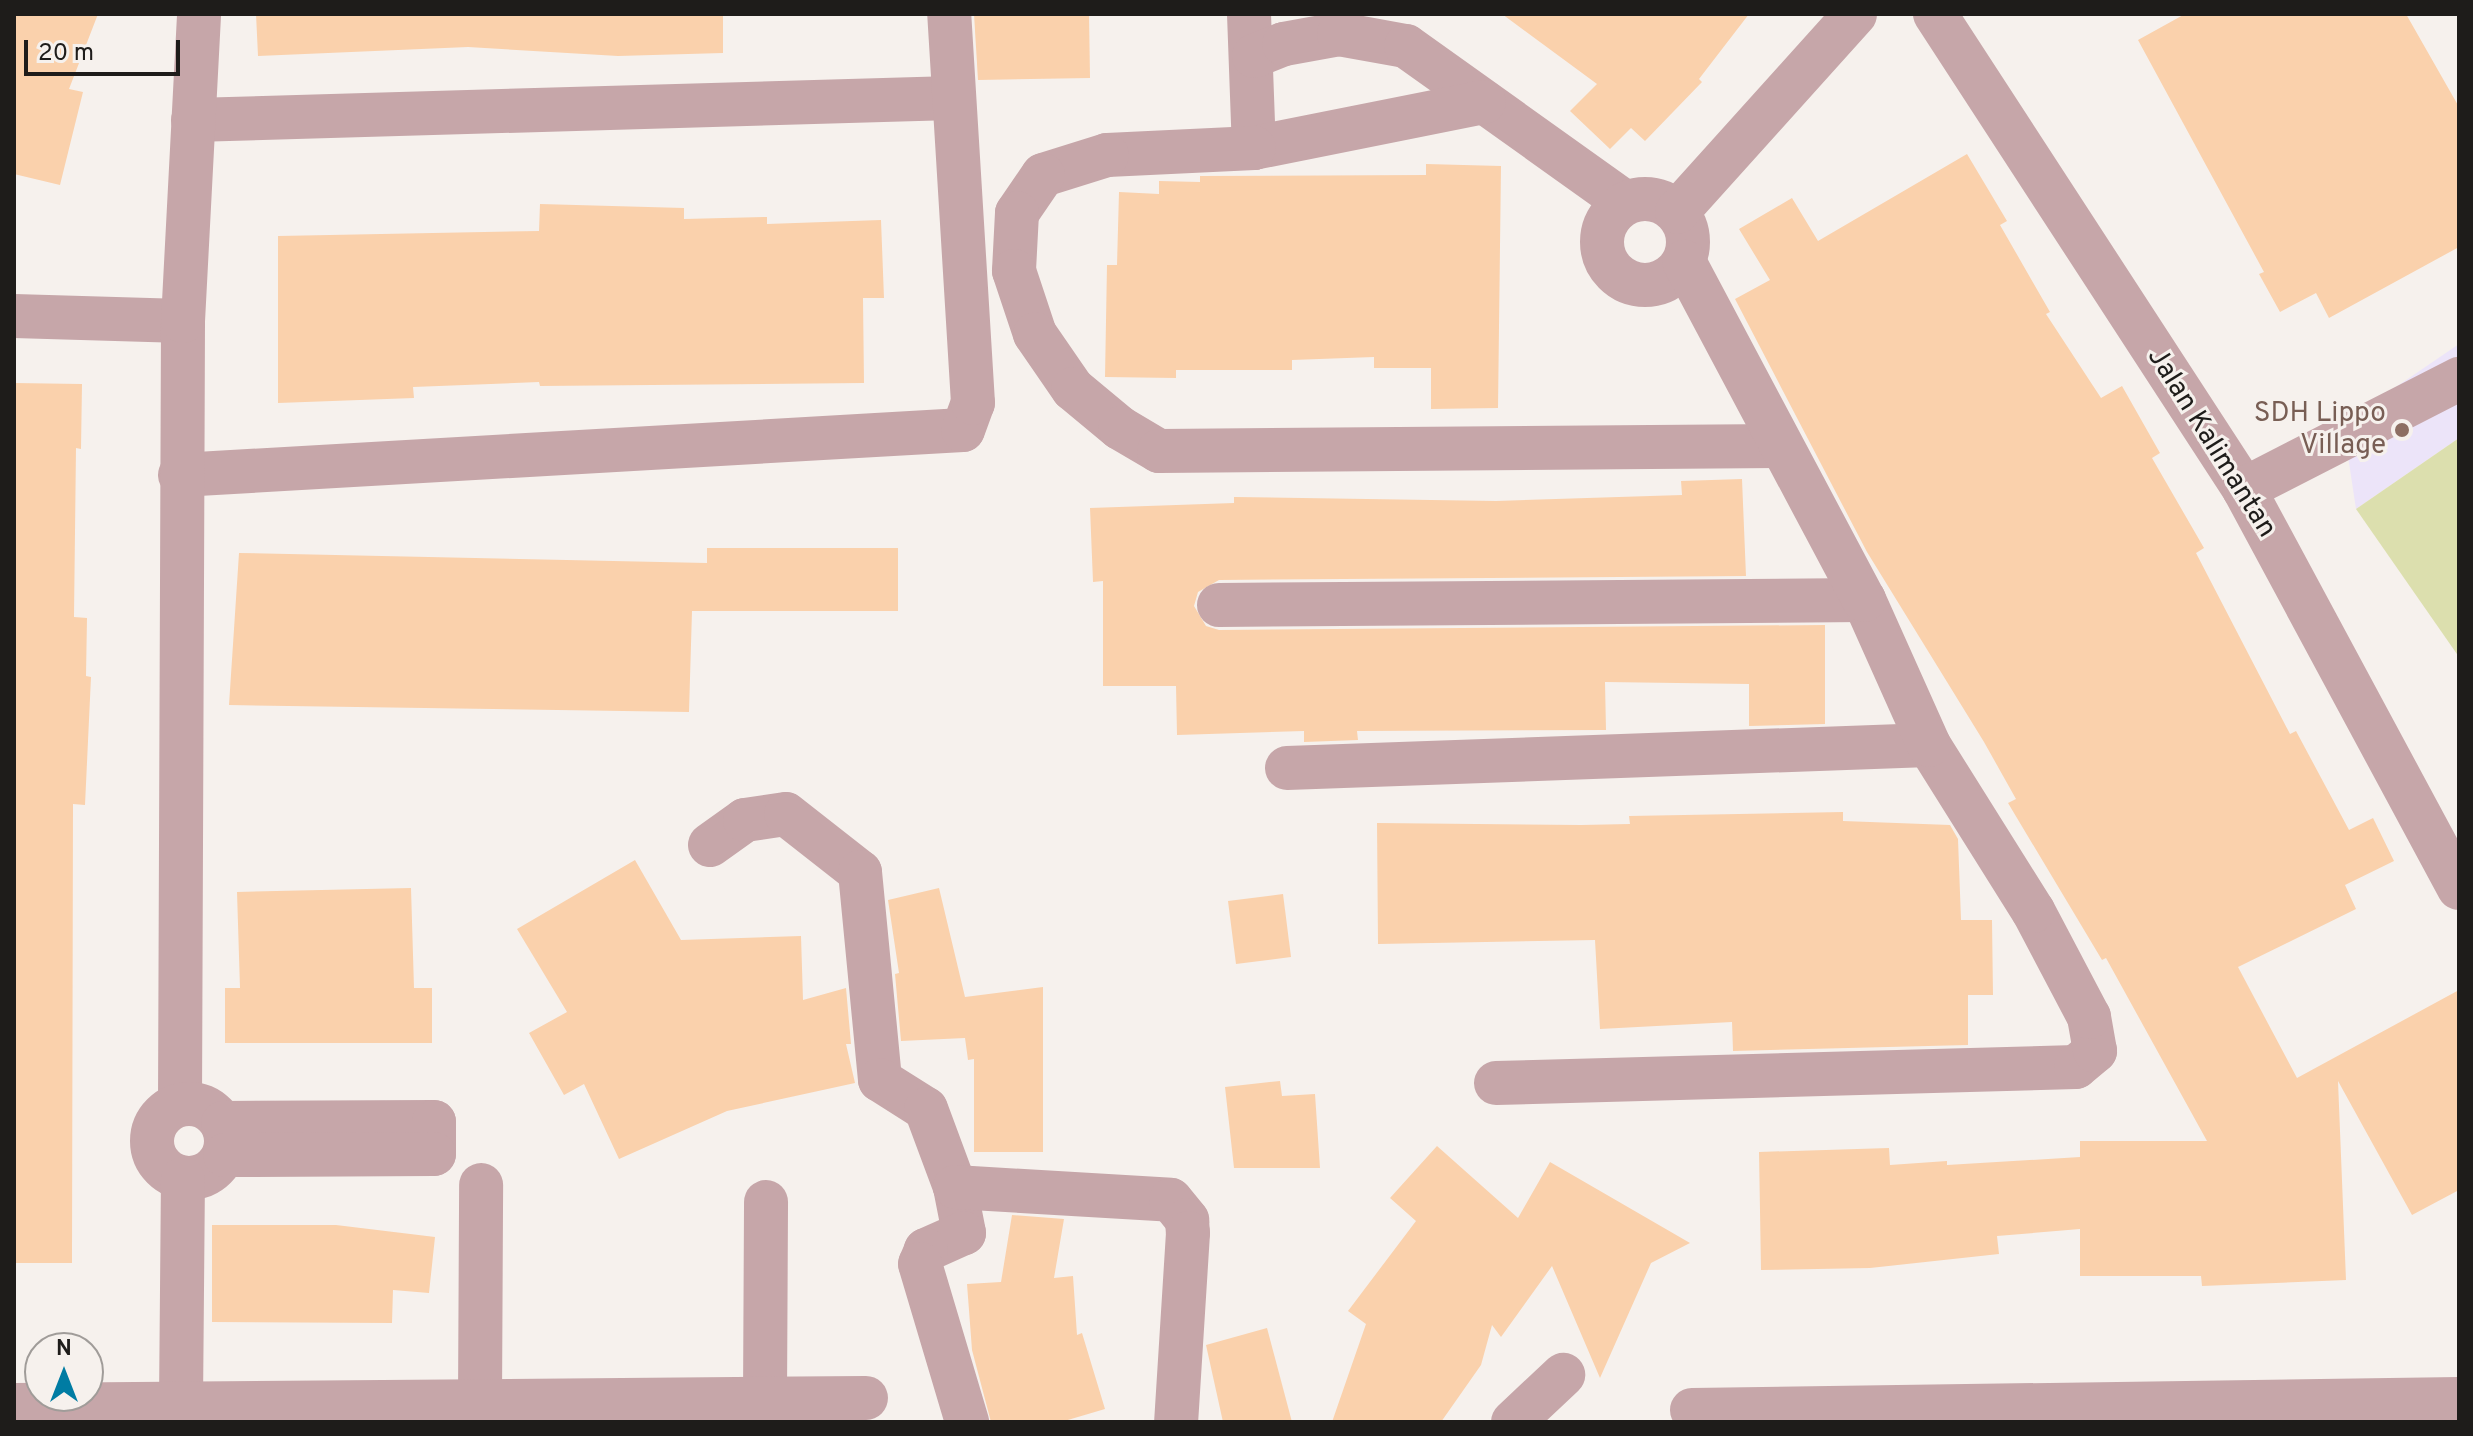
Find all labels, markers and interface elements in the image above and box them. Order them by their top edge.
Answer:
scale bar [28,24,184,74]
text: 20 m [38,39,94,69]
street label: Jalan Kalimantan [2139,342,2283,544]
place label: SDH Lippo Village [2254,397,2386,463]
marker: SDH Lippo Village [2393,421,2411,439]
north arrow [24,1332,104,1412]
text: N [56,1336,72,1363]

